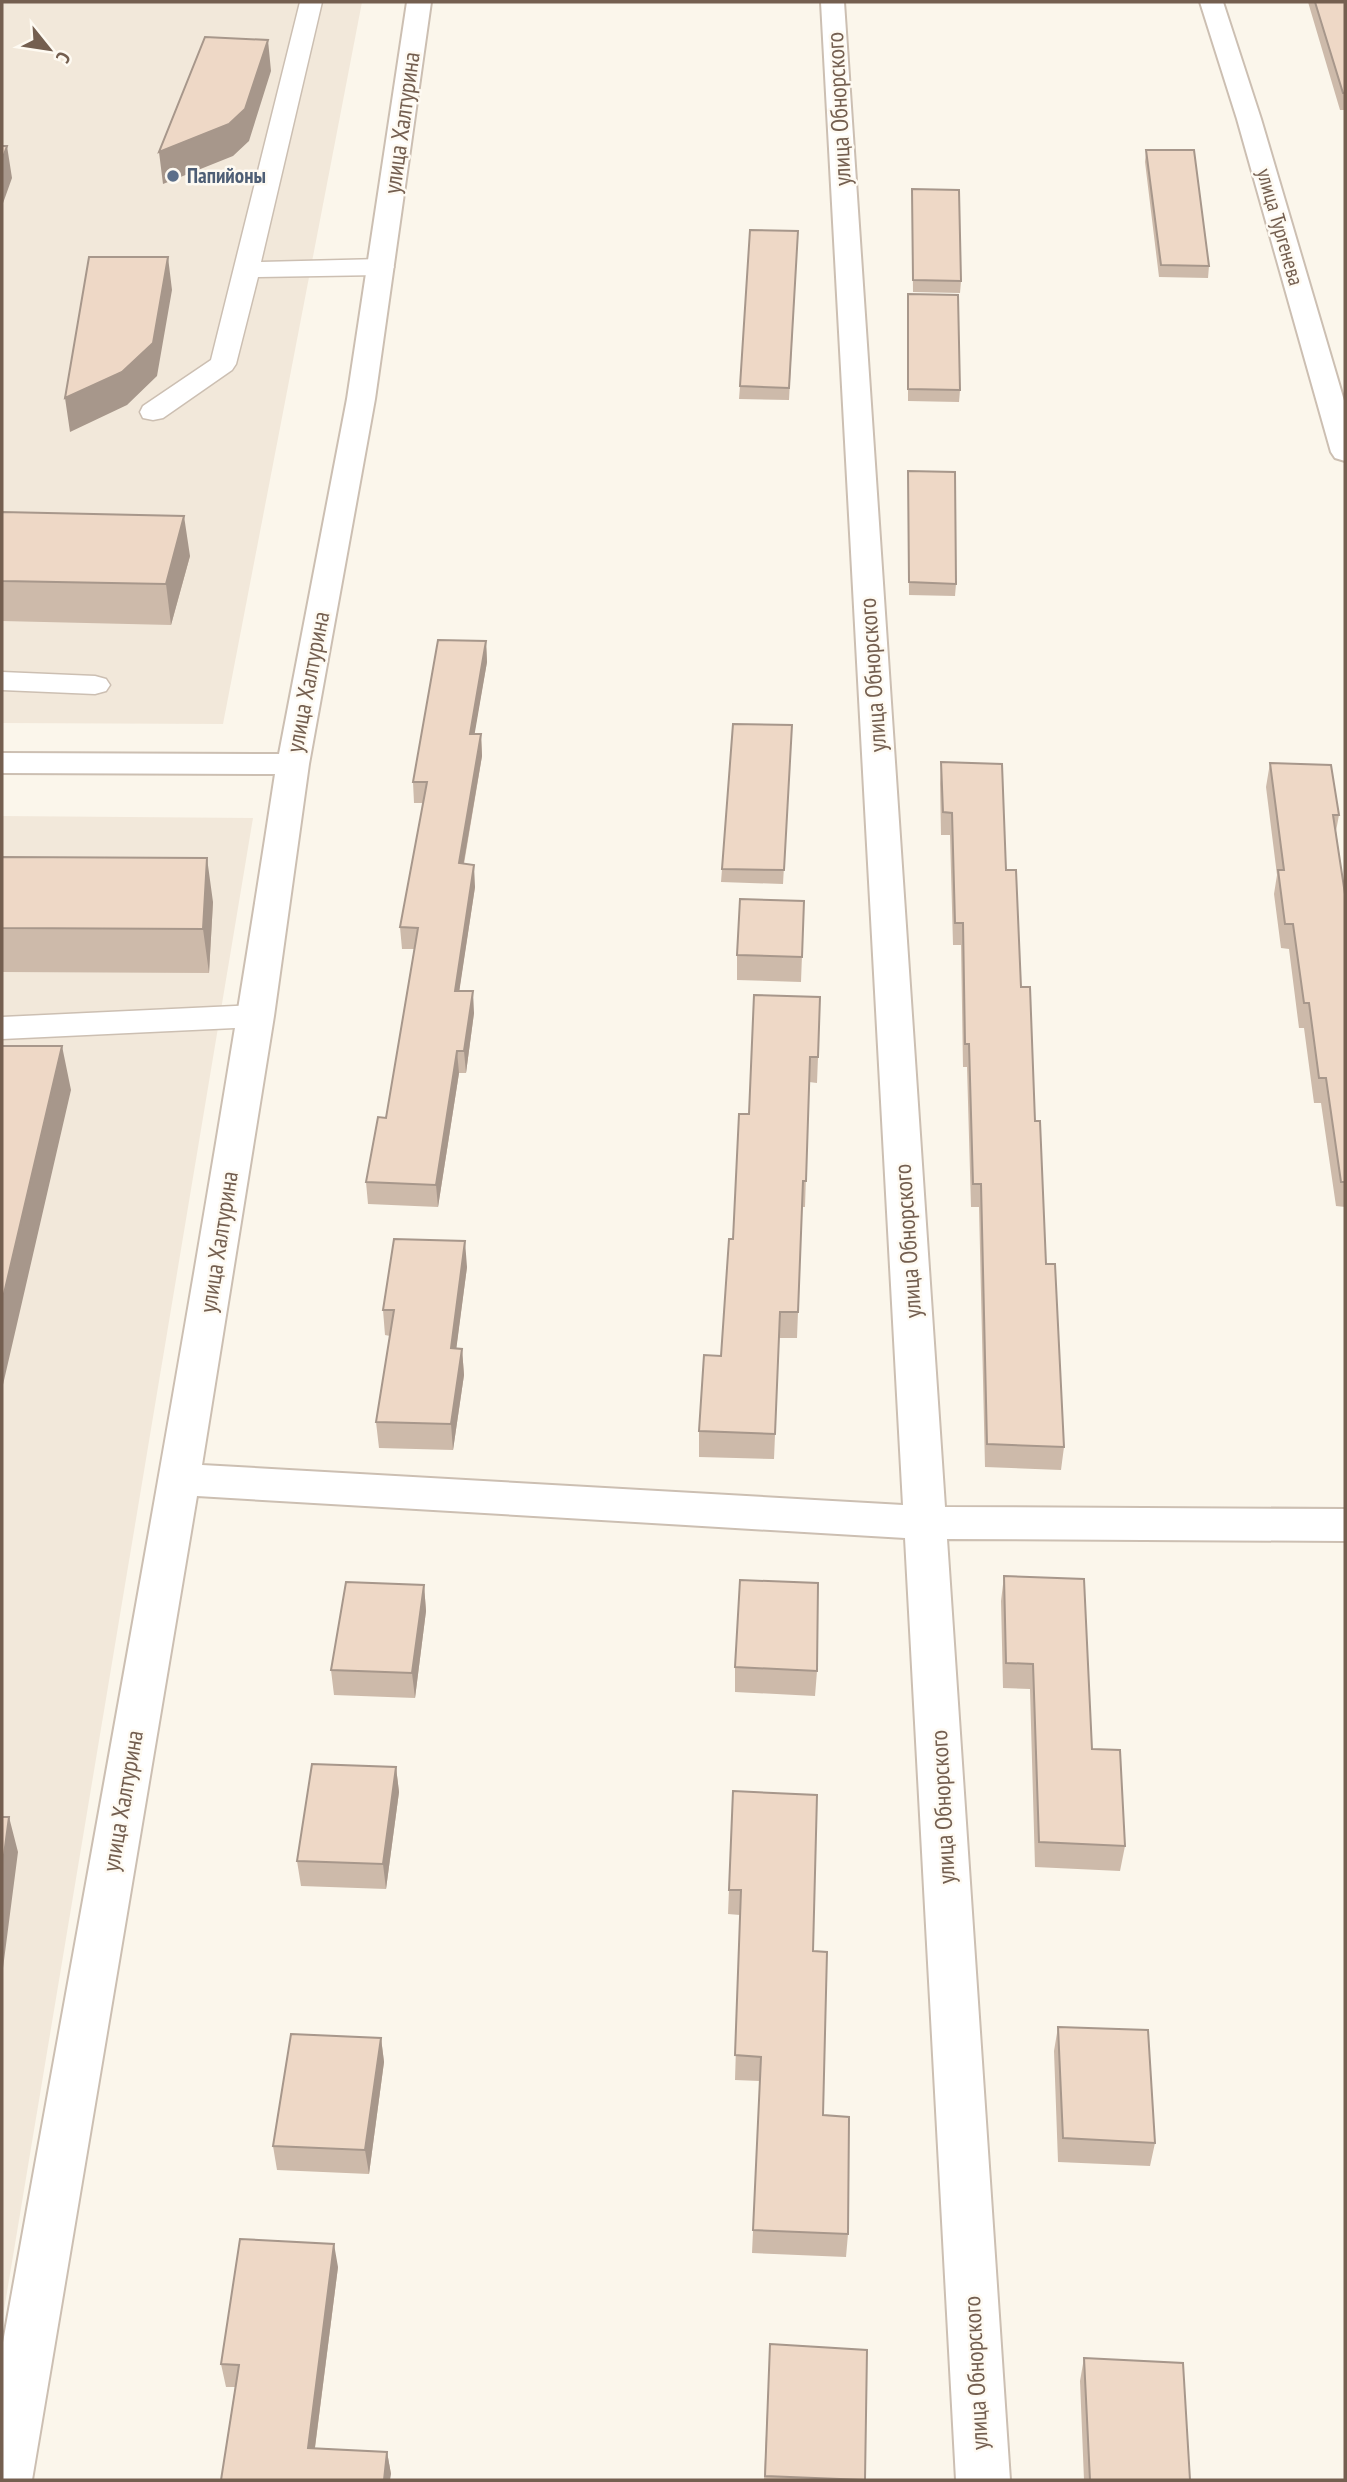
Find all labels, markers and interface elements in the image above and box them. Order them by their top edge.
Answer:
north arrow [14,14,84,84]
street label: улица Обнорского [819,31,858,187]
text: С [51,48,76,68]
street label: улица Халтурина [376,50,427,196]
place label: Папийоны [187,162,266,189]
street label: улица Тургенева [1251,165,1310,289]
marker: Папийоны [165,168,181,184]
street label: улица Обнорского [852,597,893,753]
street label: улица Халтурина [279,609,336,755]
street label: улица Обнорского [887,1163,928,1319]
street label: улица Халтурина [192,1169,245,1315]
street label: улица Халтурина [95,1728,150,1874]
street label: улица Обнорского [923,1729,962,1885]
street label: улица Обнорского [956,2295,995,2451]

